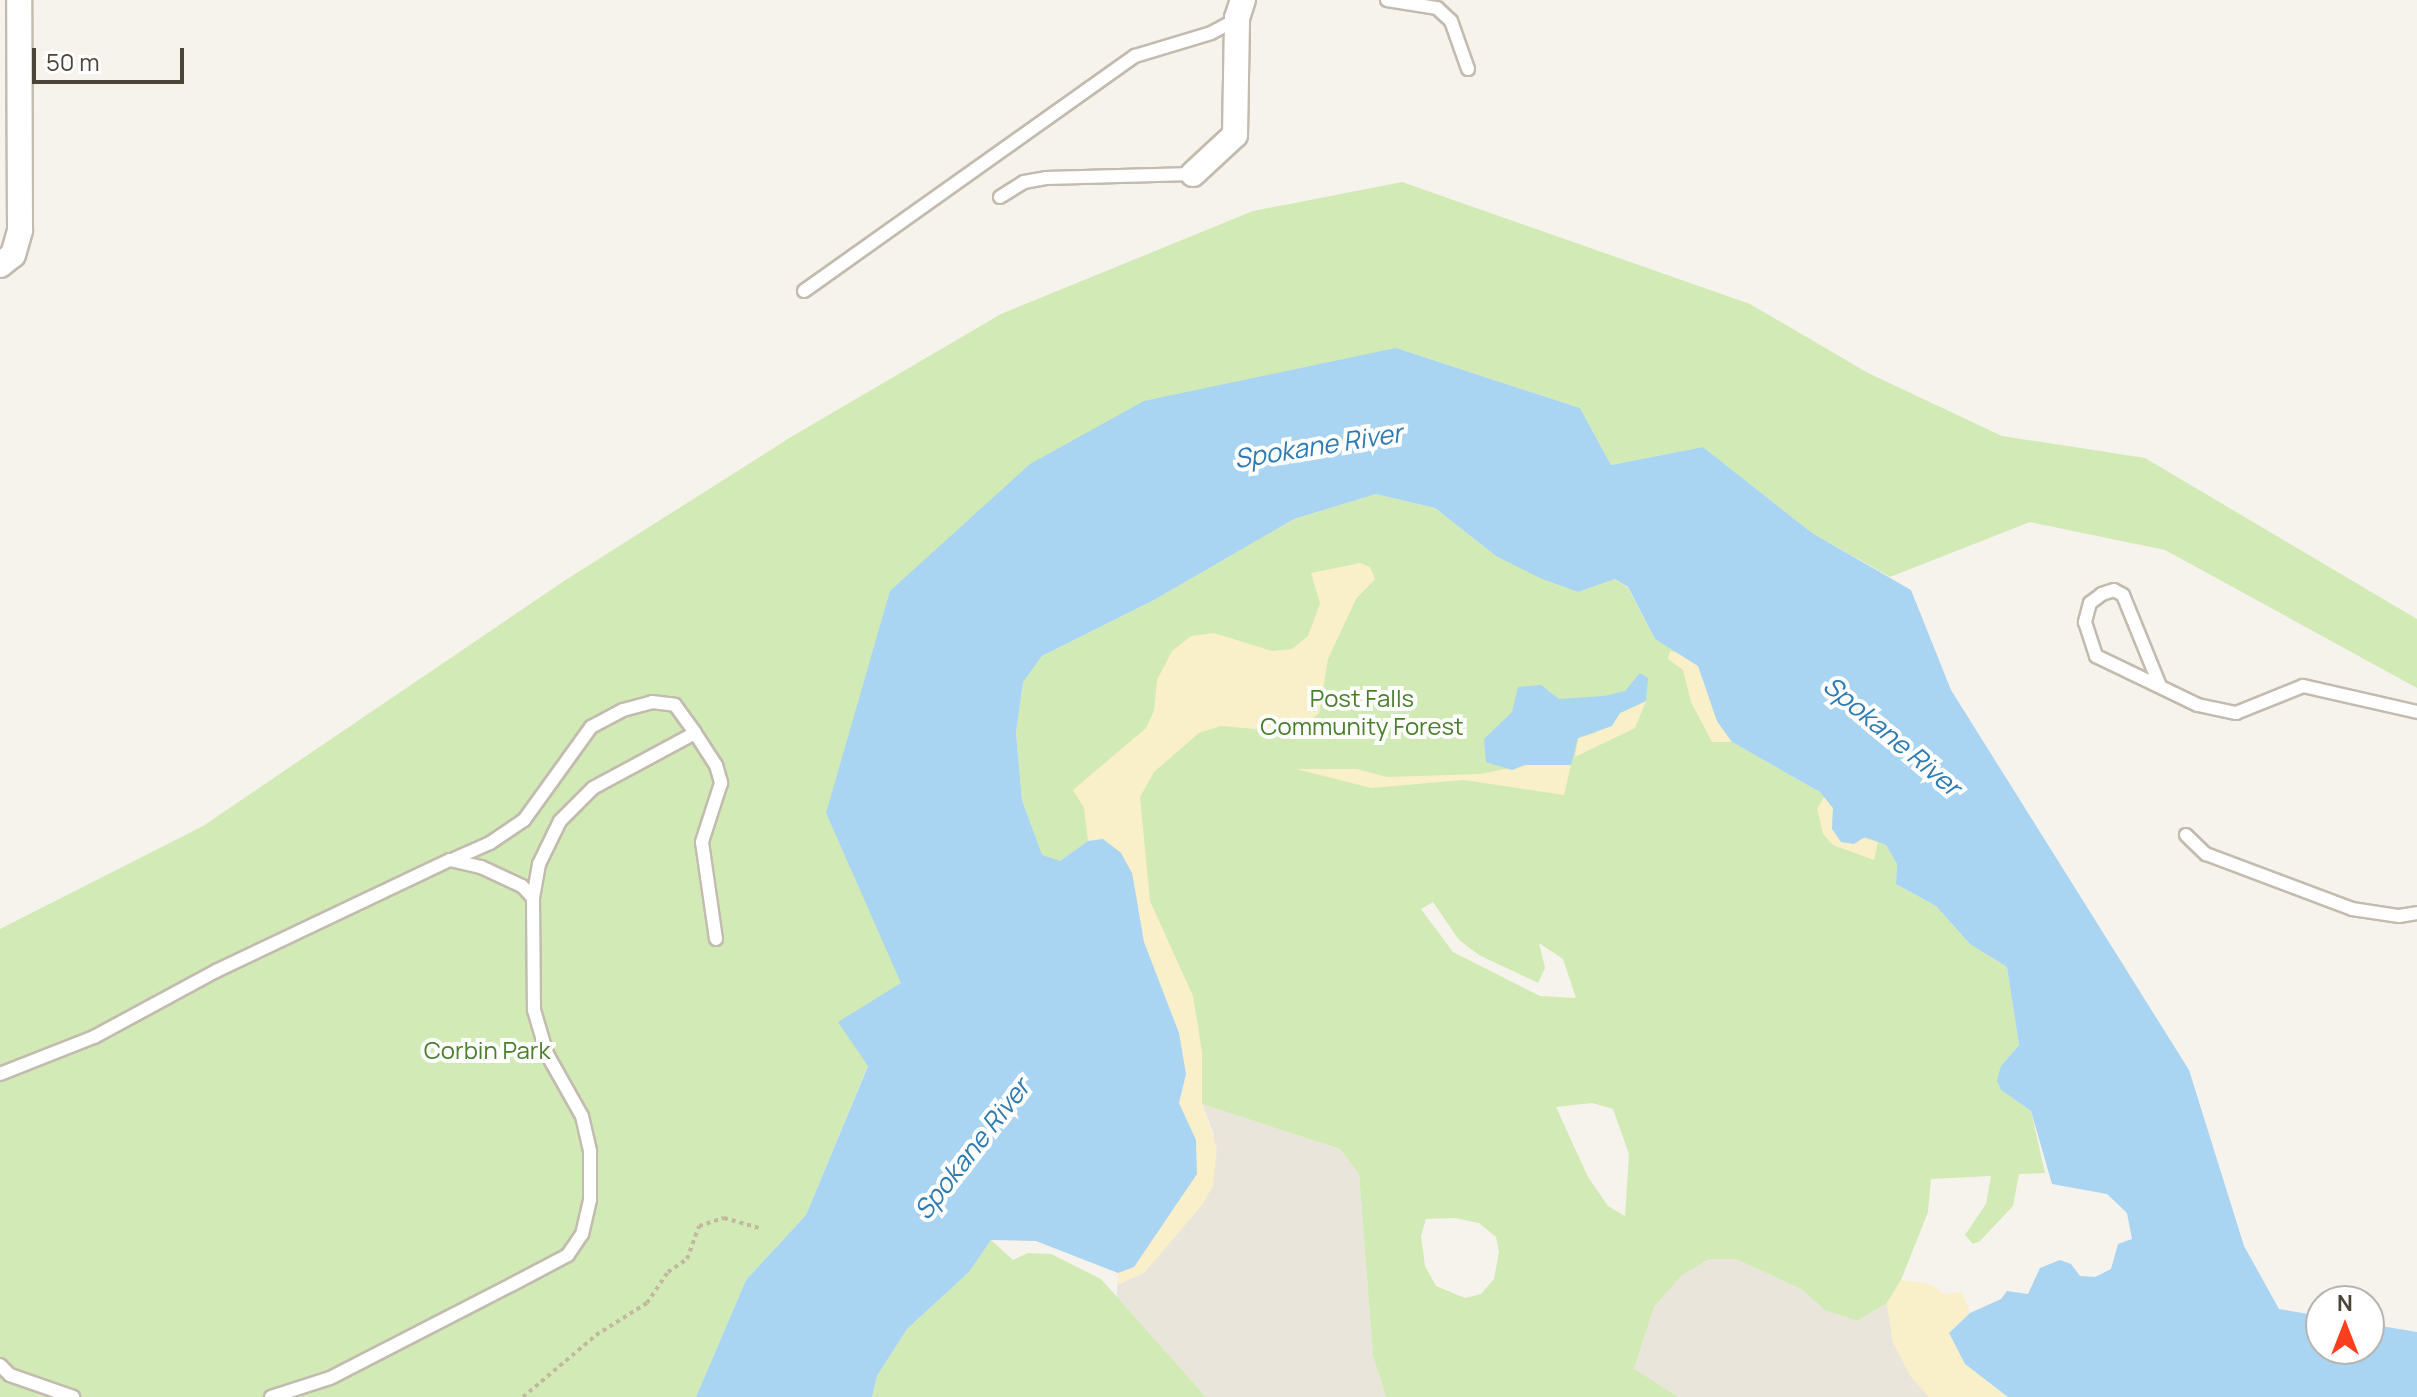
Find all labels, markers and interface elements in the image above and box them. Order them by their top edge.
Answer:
scale bar [36,32,188,82]
text: 50 m [46,45,100,78]
water label: Spokane River [1232,417,1404,475]
water label: Spokane River [1817,670,1967,802]
park label: Post Falls Community Forest [1260,684,1464,740]
park label: Corbin Park [424,1036,550,1064]
water label: Spokane River [907,1073,1037,1225]
north arrow [2305,1285,2385,1365]
text: N [2337,1288,2353,1318]

